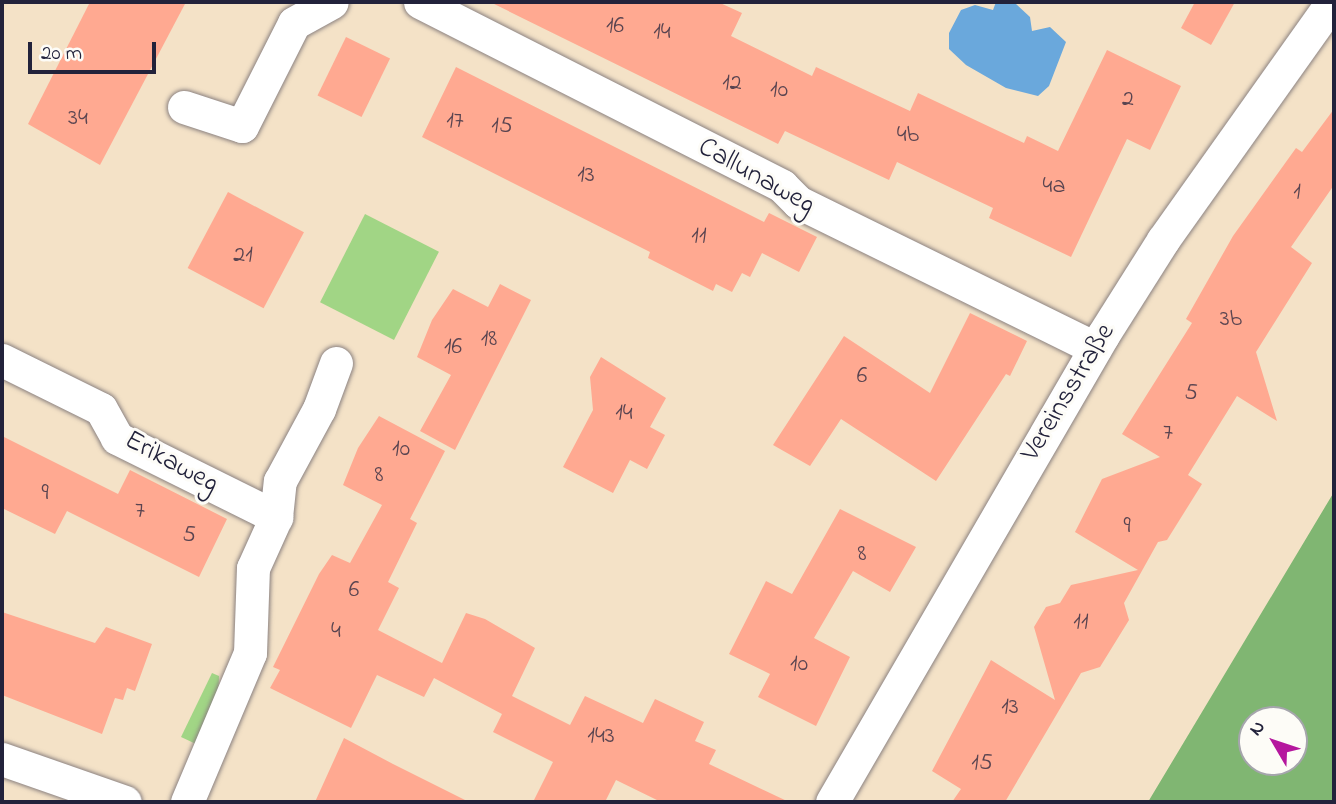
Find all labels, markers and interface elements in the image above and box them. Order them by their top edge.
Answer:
house number: 16 [606,13,624,41]
house number: 14 [653,19,671,47]
scale bar [32,28,159,72]
text: 20 m [41,39,82,69]
house number: 12 [722,70,742,98]
house number: 10 [770,77,788,105]
house number: 2 [1122,86,1134,114]
house number: 34 [68,105,88,133]
house number: 17 [446,108,464,136]
house number: 15 [491,113,513,141]
house number: 4b [897,122,919,150]
street label: Callunaweg [692,131,820,223]
house number: 13 [577,162,595,190]
house number: 4a [1043,173,1065,201]
house number: 1 [1293,179,1301,207]
house number: 11 [691,223,707,251]
house number: 21 [233,242,253,270]
house number: 3b [1220,306,1242,334]
street label: Vereinsstraße [1015,318,1123,468]
house number: 18 [481,326,497,354]
house number: 16 [444,334,462,362]
house number: 6 [857,363,867,391]
house number: 5 [1184,380,1198,408]
house number: 14 [615,400,633,428]
house number: 7 [1163,420,1173,448]
street label: Erikaweg [118,424,224,502]
house number: 10 [392,436,410,464]
house number: 8 [375,462,383,490]
house number: 9 [41,480,49,508]
house number: 7 [135,498,145,526]
house number: 9 [1123,513,1131,541]
house number: 5 [182,522,196,550]
house number: 8 [858,541,866,569]
house number: 6 [349,577,359,605]
house number: 11 [1073,609,1089,637]
house number: 4 [331,618,341,646]
house number: 10 [790,651,808,679]
house number: 13 [1001,694,1019,722]
north arrow [1238,706,1308,776]
text: N [1243,715,1272,742]
house number: 143 [587,723,615,751]
house number: 15 [971,750,993,778]

